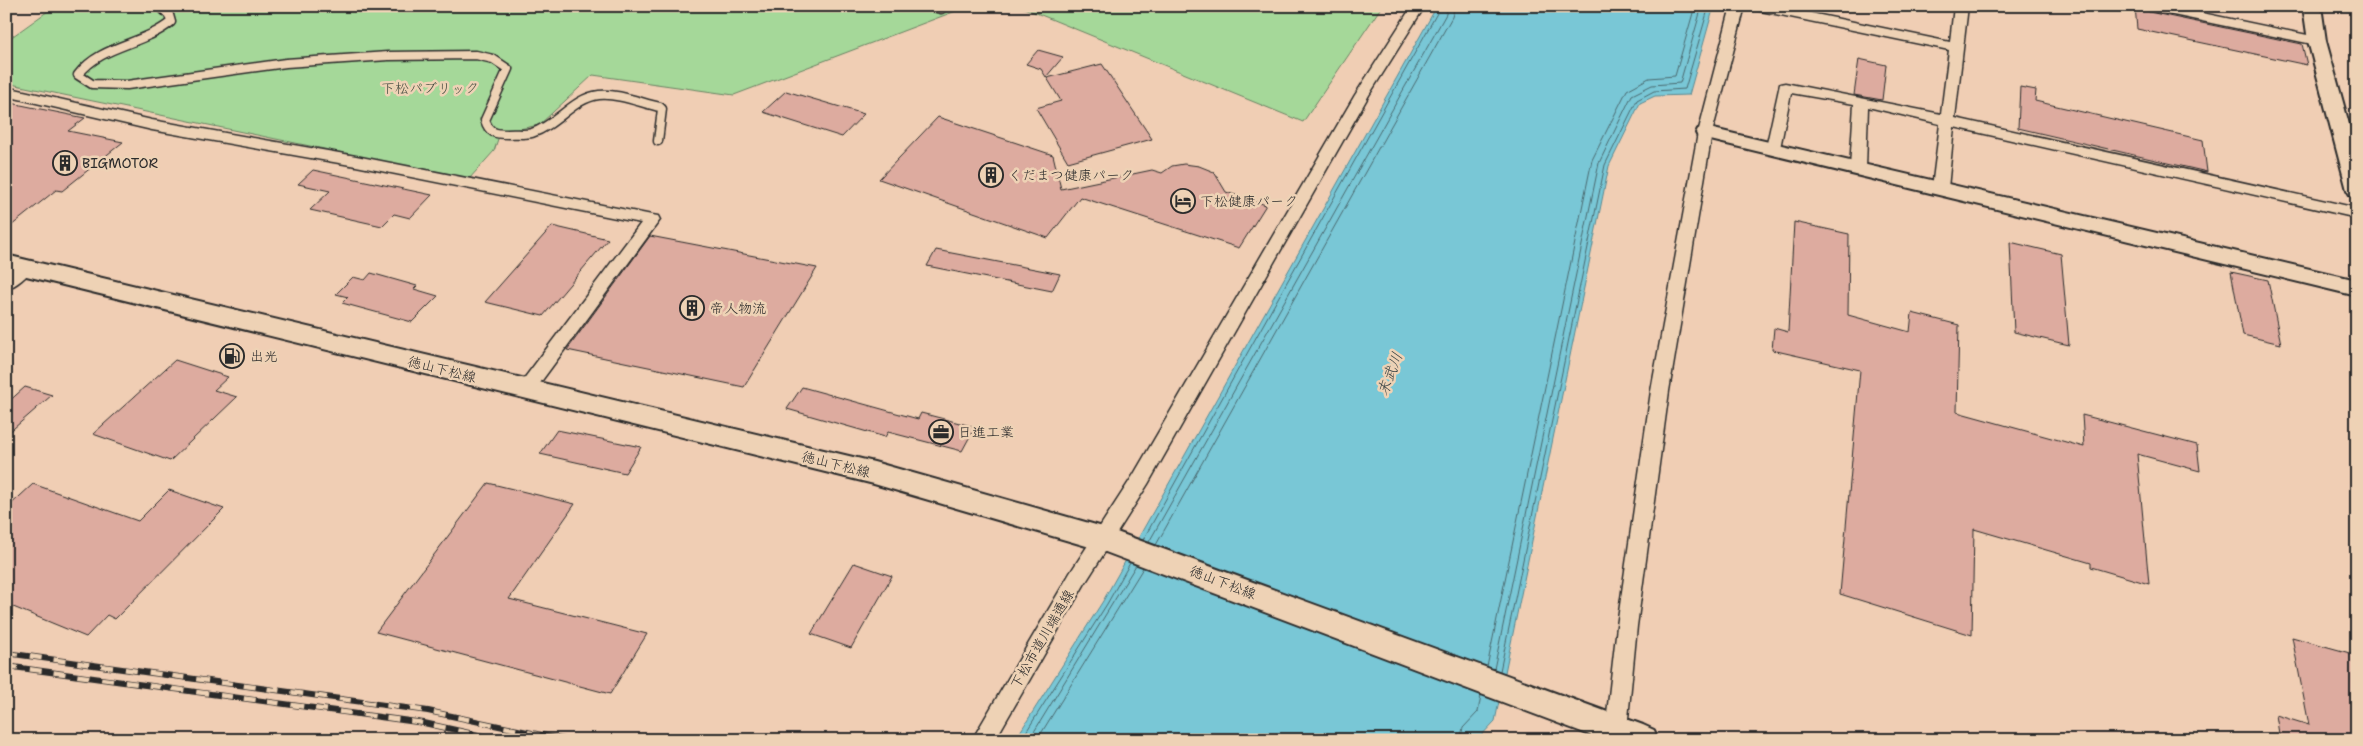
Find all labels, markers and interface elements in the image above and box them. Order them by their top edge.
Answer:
park label: 下松パブリック [381,79,479,97]
building icon: BIGMOTOR [52,150,78,176]
place label: BIGMOTOR [82,154,159,172]
building icon: くだまつ健康パーク [978,162,1004,188]
place label: くだまつ健康パーク [1008,166,1134,184]
hotel icon: 下松健康パーク [1170,188,1196,214]
place label: 下松健康パーク [1200,192,1298,210]
building icon: 帝人物流 [679,295,705,321]
place label: 帝人物流 [710,299,766,317]
fuel station icon: 出光 [219,343,245,369]
place label: 出光 [250,347,278,365]
water label: 末武川 [1373,349,1407,399]
street label: 徳山下松線 [406,352,478,386]
office icon: 日進工業 [928,419,954,445]
place label: 日進工業 [958,423,1014,441]
street label: 徳山下松線 [800,447,872,481]
street label: 徳山下松線 [1187,561,1259,603]
street label: 下松市道川端通線 [1006,586,1078,692]

